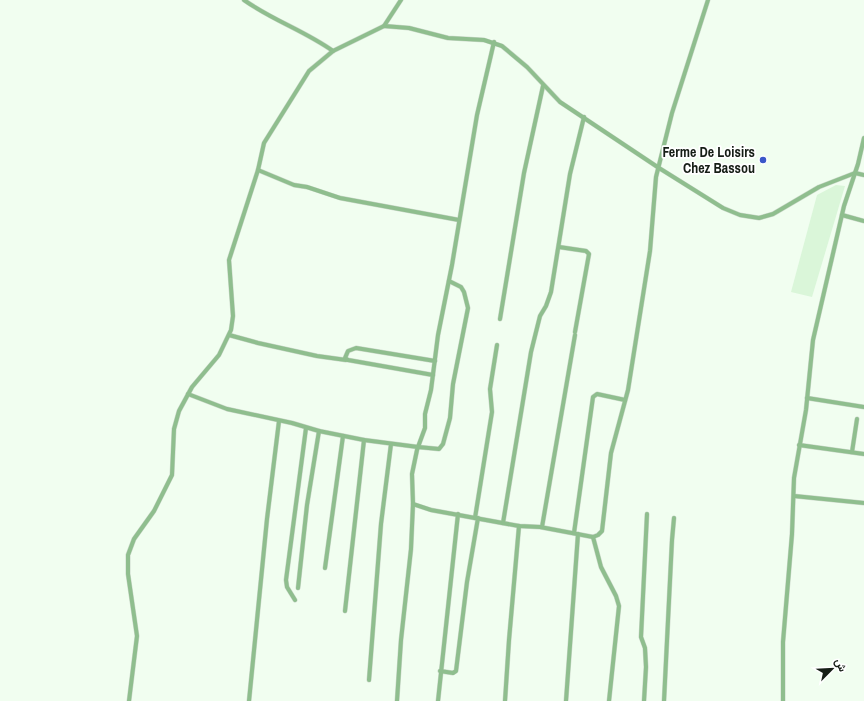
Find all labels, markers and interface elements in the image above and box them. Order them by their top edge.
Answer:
place label: Ferme De Loisirs Chez Bassou [662,143,755,177]
marker: Ferme De Loisirs Chez Bassou [758,155,768,165]
north arrow [812,649,852,689]
text: ش [832,656,850,674]

